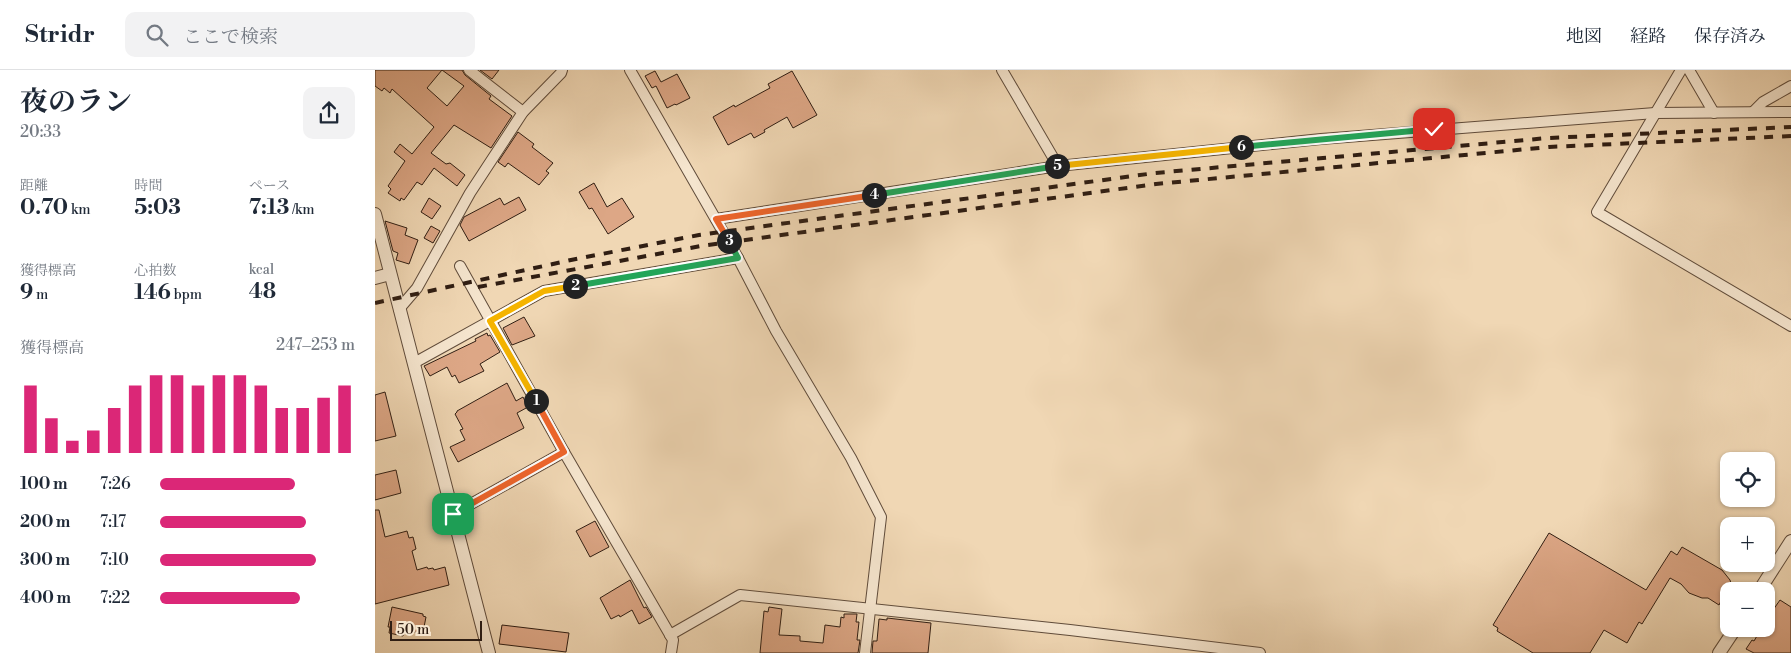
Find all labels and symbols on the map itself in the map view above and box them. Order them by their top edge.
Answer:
pin [1413,108,1455,150]
pin: 6 [1229,134,1253,160]
pin: 5 [1045,154,1069,178]
pin: 4 [861,182,887,208]
pin: 3 [717,228,741,254]
pin: 2 [563,274,587,298]
pin: 1 [523,388,549,414]
pin [432,493,474,535]
scale bar [390,618,483,641]

